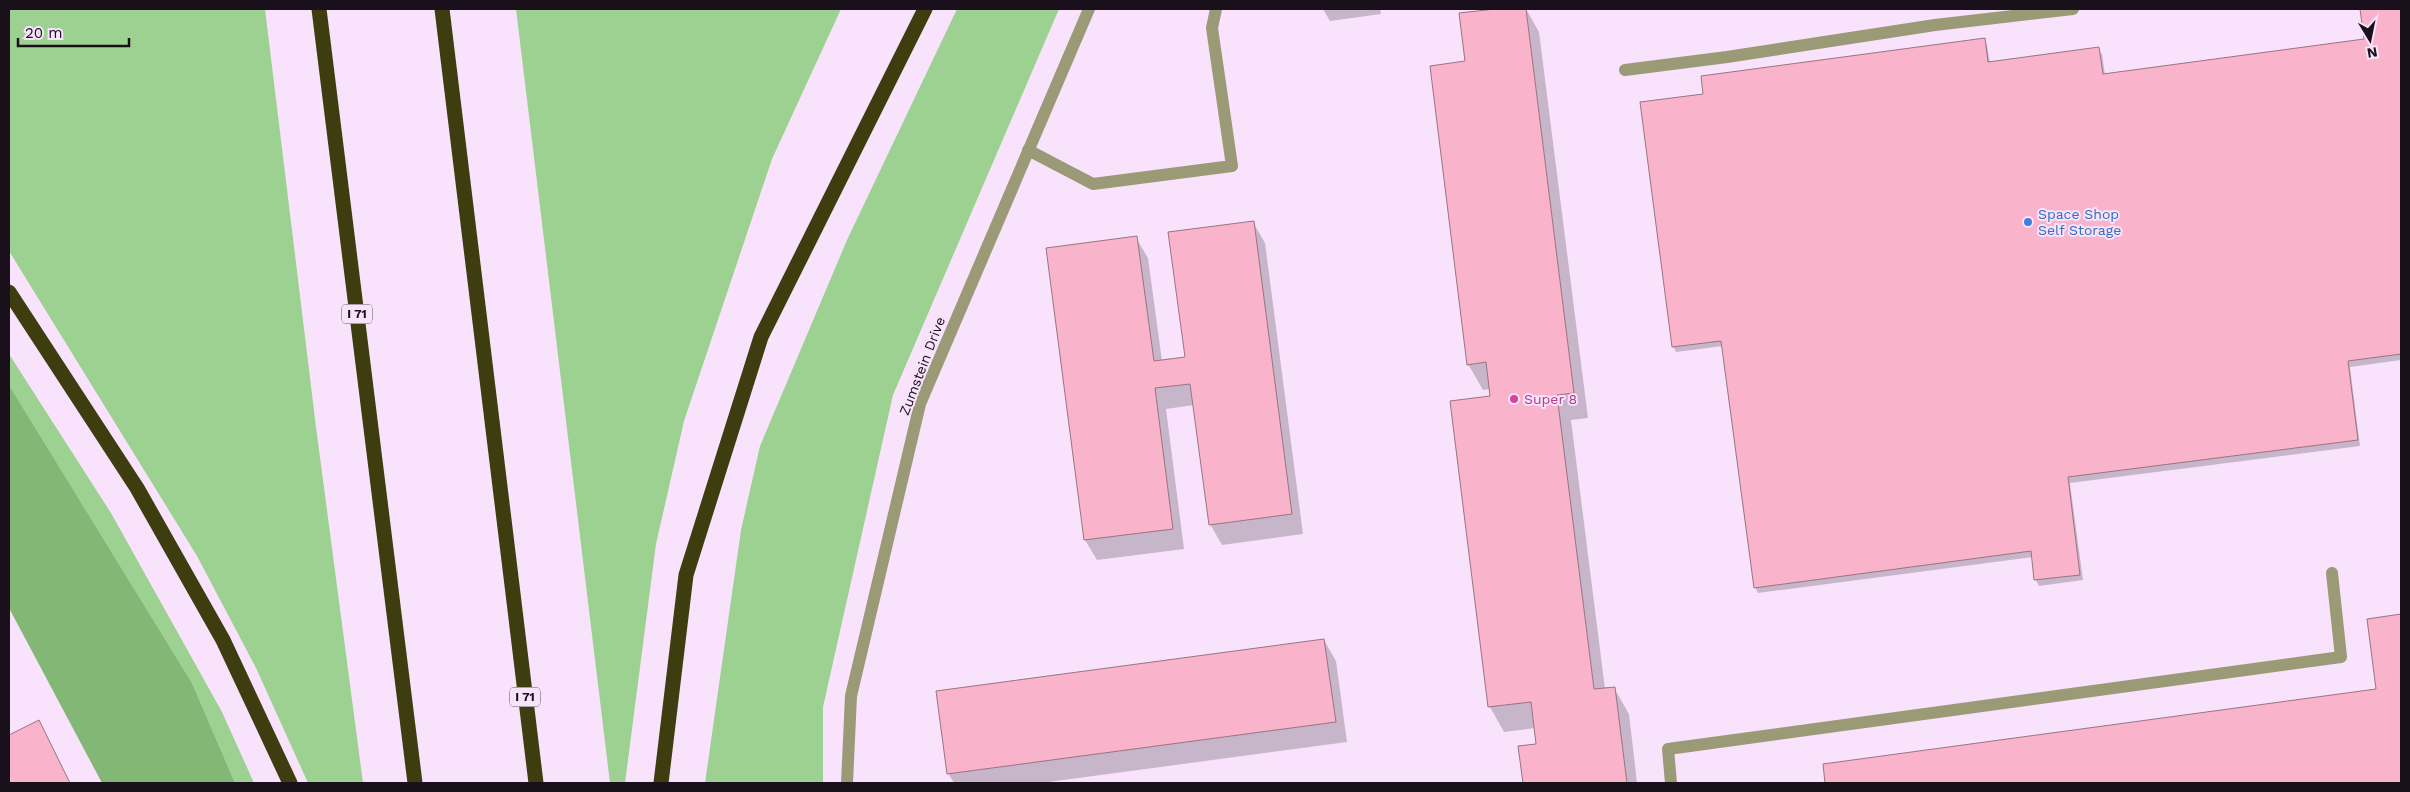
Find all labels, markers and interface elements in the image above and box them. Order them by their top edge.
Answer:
scale bar [18,15,129,47]
north arrow [2345,15,2395,65]
text: 20 m [25,24,63,42]
text: N [2366,44,2379,62]
place label: Space Shop Self Storage [2038,206,2121,238]
marker: Space Shop Self Storage [2022,216,2034,228]
road number: I 71 [342,304,372,324]
street label: Zumstein Drive [896,315,948,417]
place label: Super 8 [1524,391,1577,407]
marker: Super 8 [1508,393,1520,405]
road number: I 71 [510,688,540,706]

